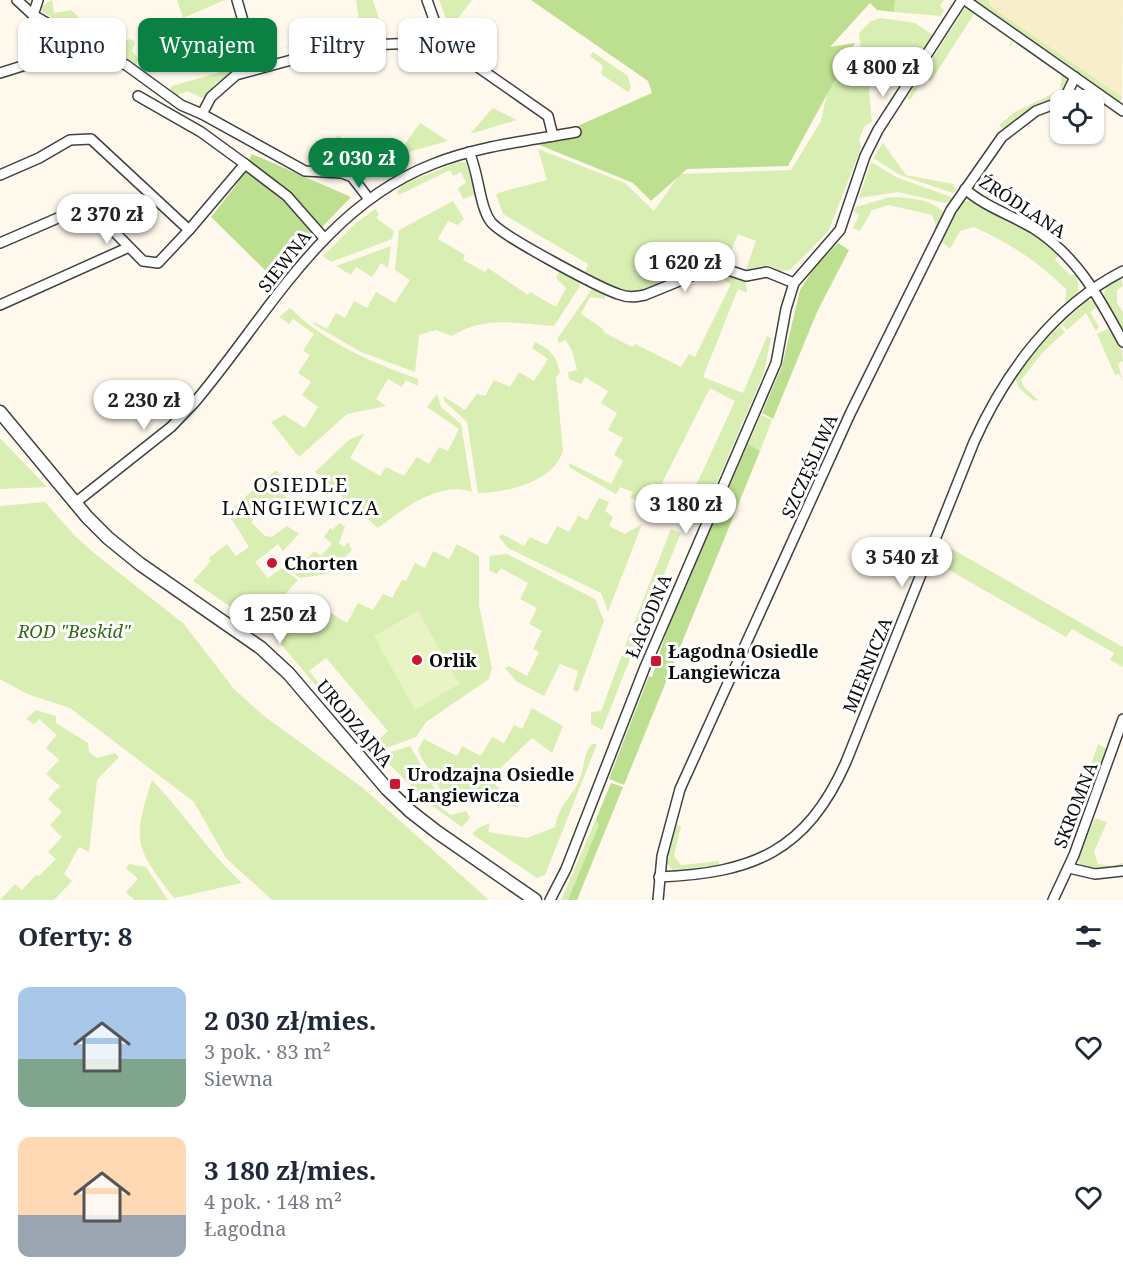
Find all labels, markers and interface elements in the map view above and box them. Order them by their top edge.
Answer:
chip: Kupno [18,18,126,72]
chip: Wynajem [138,18,277,72]
chip: Filtry [289,18,386,72]
chip: Nowe [398,18,497,72]
pin: 4 800 zł [821,47,945,98]
text: 4 800 zł [846,53,920,80]
map controls [1050,90,1104,144]
button: locate [1050,90,1104,144]
pin: 2 030 zł [297,138,421,189]
text: 2 030 zł [322,144,396,171]
street label: ŹRÓDLANA [975,169,1071,243]
pin: 2 370 zł [45,194,169,245]
text: 2 370 zł [70,200,144,227]
street label: SIEWNA [252,225,316,297]
pin: 1 620 zł [623,242,747,293]
text: 1 620 zł [648,248,722,275]
pin: 2 230 zł [82,380,206,431]
text: 2 230 zł [107,386,181,413]
street label: SZCZĘŚLIWA [775,410,843,522]
district label: OSIEDLE LANGIEWICZA [222,471,380,521]
pin: 3 180 zł [624,484,748,535]
text: 3 180 zł [649,490,723,517]
pin: 3 540 zł [840,537,964,588]
text: 3 540 zł [865,543,939,570]
place label: Chorten [284,551,358,575]
marker: Chorten [265,556,279,570]
street label: ŁAGODNA [620,570,677,662]
pin: 1 250 zł [218,594,342,645]
text: 1 250 zł [243,600,317,627]
street label: MIERNICZA [837,613,897,716]
park label: ROD "Beskid" [17,619,132,643]
place label: Łagodna Osiedle Langiewicza [668,639,819,684]
place label: Orlik [429,648,477,672]
marker: Orlik [410,653,424,667]
marker: Łagodna Osiedle Langiewicza [649,654,663,668]
street label: URODZAJNA [311,674,399,772]
street label: SKROMNA [1048,758,1103,852]
place label: Urodzajna Osiedle Langiewicza [407,762,574,807]
marker: Urodzajna Osiedle Langiewicza [388,777,402,791]
text: Oferty: 8 [18,918,132,954]
icon: filters [1072,920,1105,953]
text: 2 030 zł/mies. [204,1002,376,1038]
icon: home [66,1011,138,1083]
icon: heart [1072,1031,1105,1064]
text: 3 pok. · 83 m² [204,1038,331,1065]
text: Siewna [204,1065,273,1092]
text: 3 180 zł/mies. [204,1152,376,1188]
icon: home [66,1161,138,1233]
icon: heart [1072,1181,1105,1214]
text: 4 pok. · 148 m² [204,1188,342,1215]
text: Łagodna [204,1215,286,1242]

